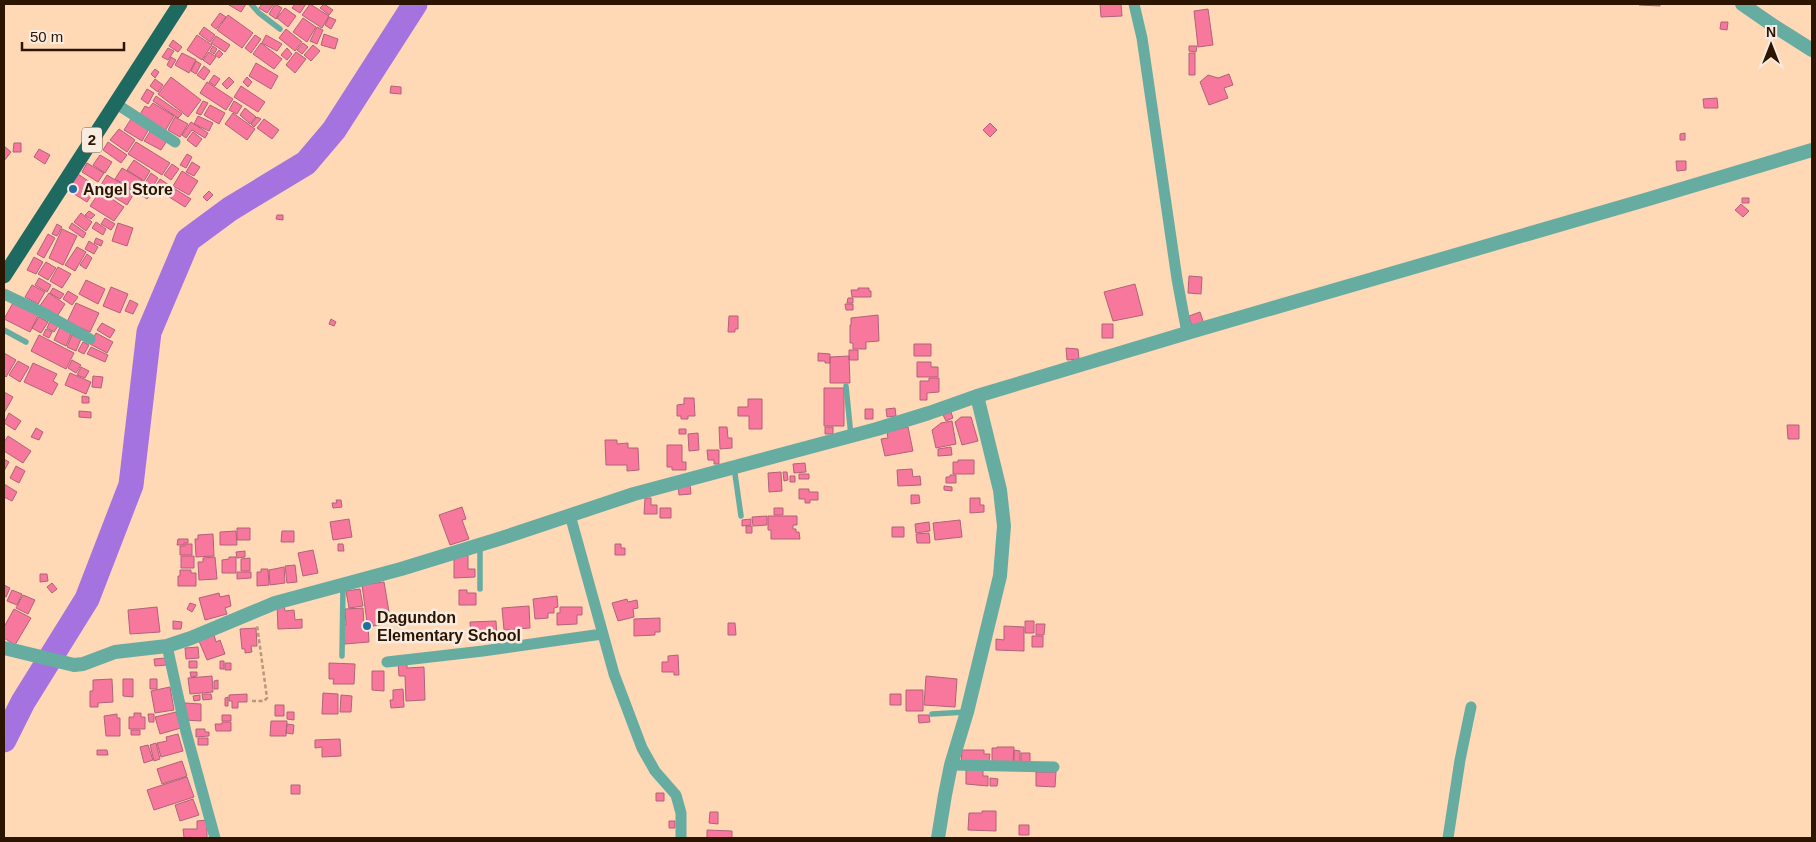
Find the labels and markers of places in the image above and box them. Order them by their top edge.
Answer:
place label: Angel Store [83,181,173,198]
marker: Angel Store [67,183,79,195]
place label: Dagundon Elementary School [377,609,521,644]
marker: Dagundon Elementary School [361,620,373,632]

